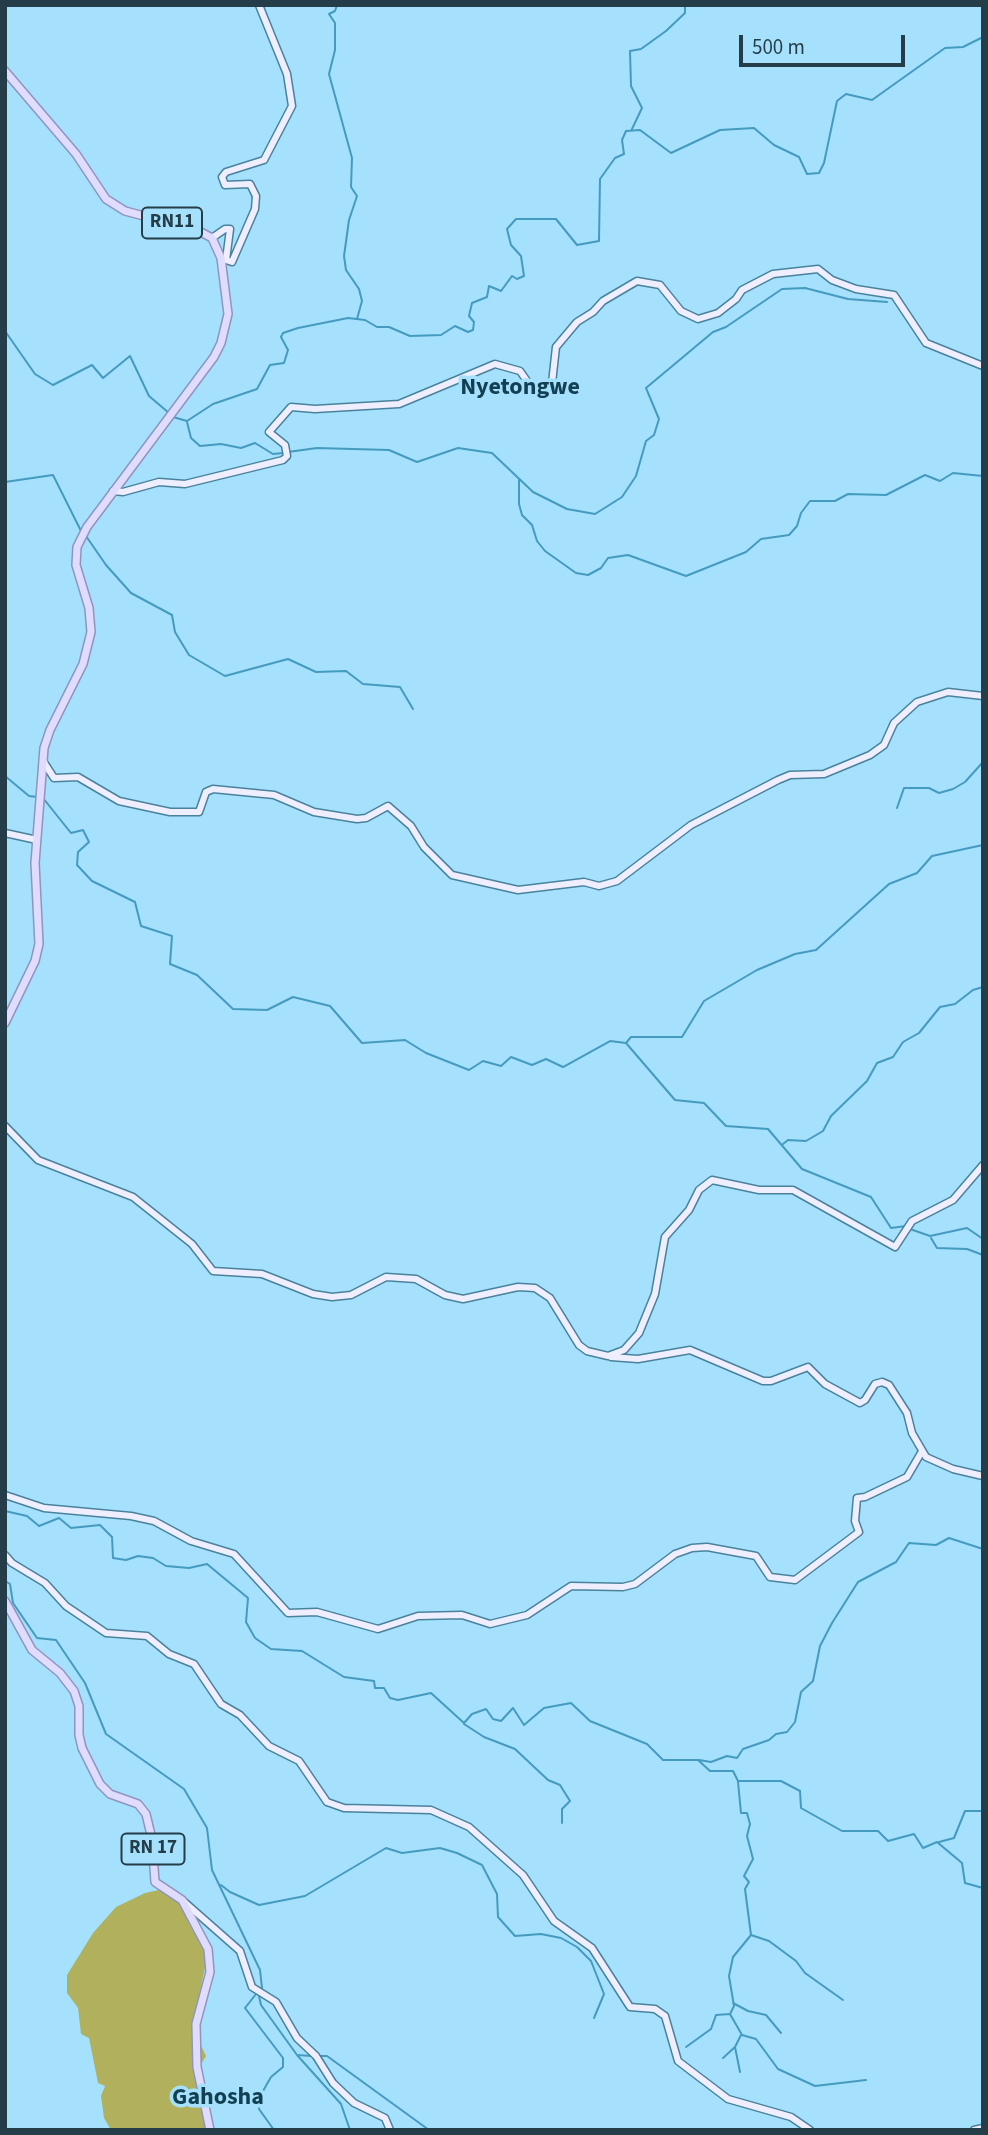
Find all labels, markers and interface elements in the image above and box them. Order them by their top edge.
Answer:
scale bar [743,21,909,65]
text: 500 m [752,32,805,62]
road number: RN11 [142,208,202,238]
district label: Nyetongwe [460,375,580,403]
road number: RN 17 [122,1834,184,1865]
district label: Gahosha [172,2085,264,2113]

